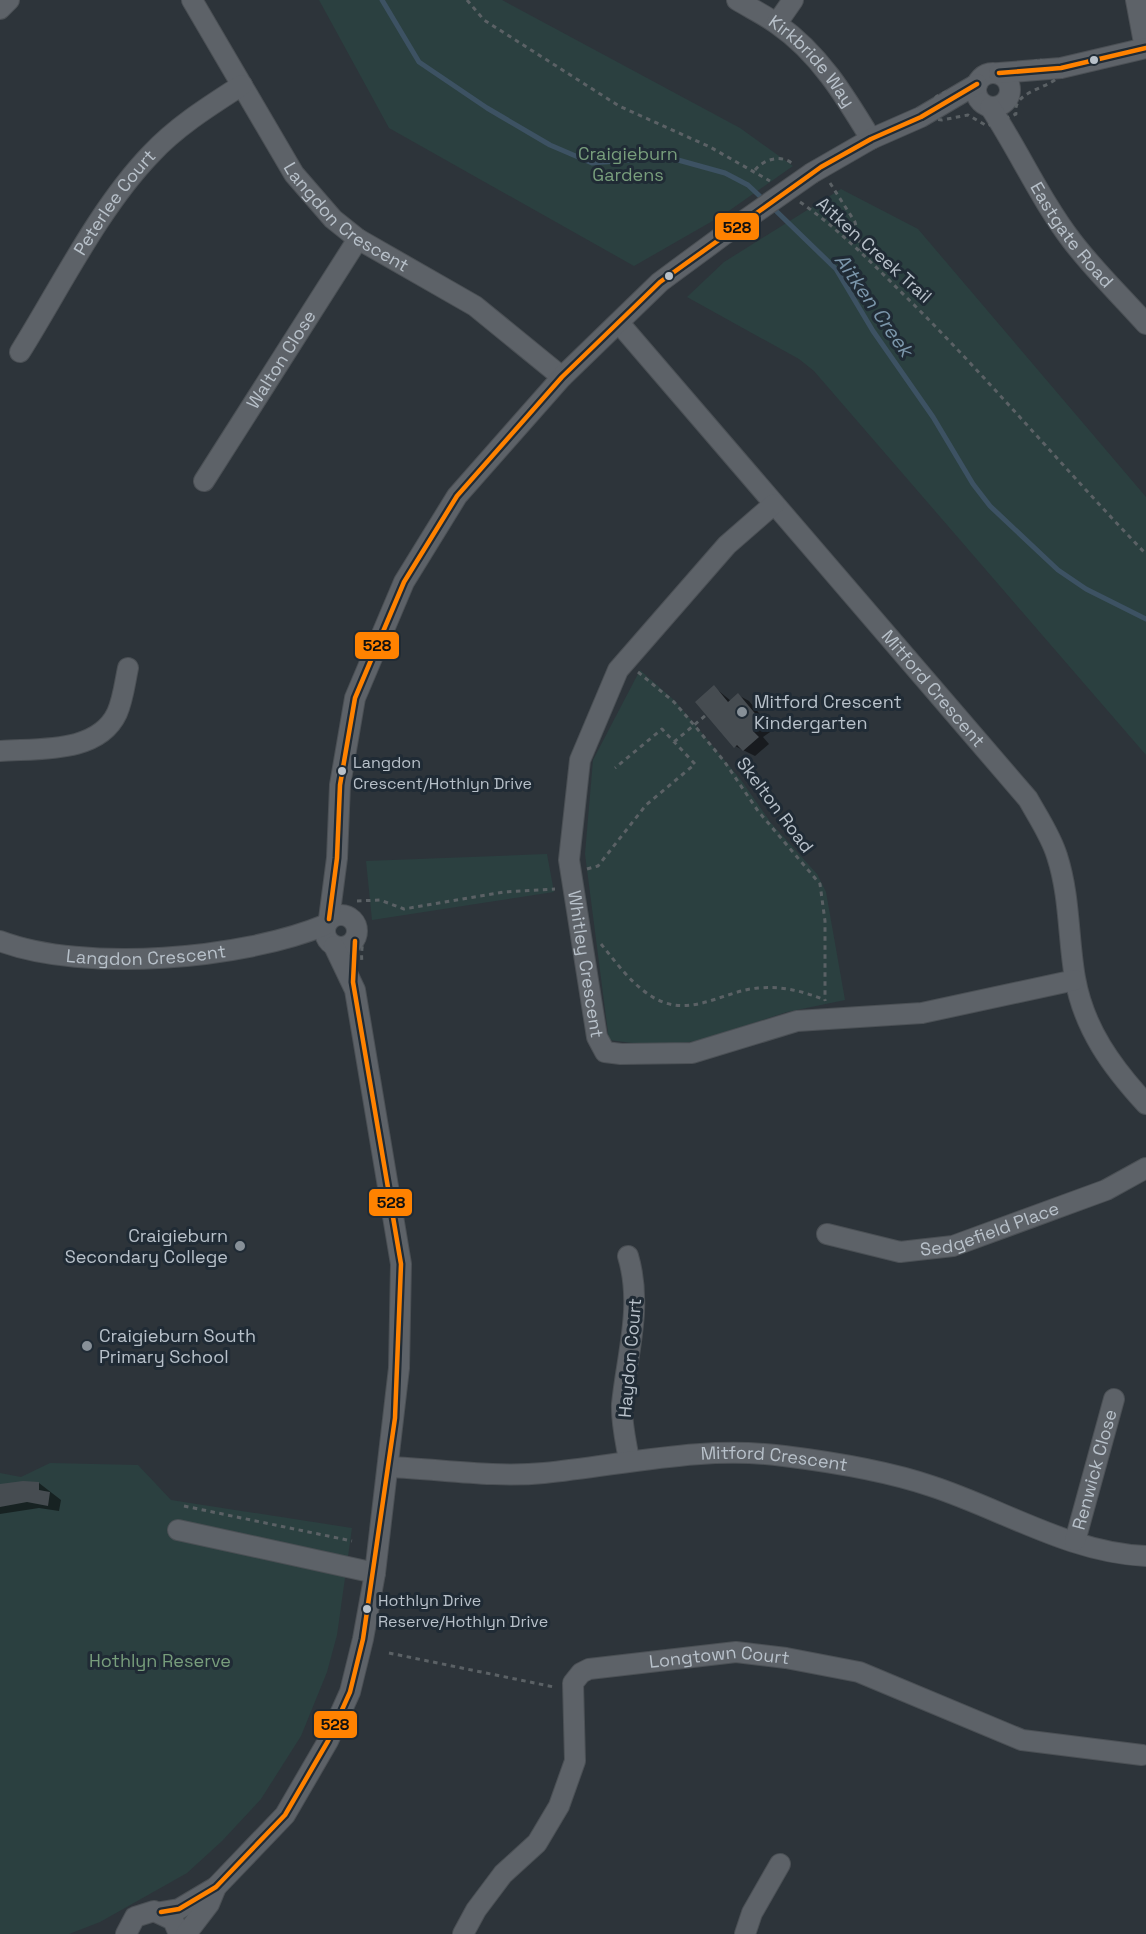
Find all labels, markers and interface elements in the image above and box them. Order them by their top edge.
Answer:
street label: Kirkbride Way [764,10,860,112]
unlabelled marker [1088,54,1100,66]
park label: Craigieburn Gardens [578,142,678,186]
street label: Peterlee Court [68,144,160,259]
street label: Langdon Crescent [279,158,413,277]
street label: Eastgate Road [1025,178,1119,292]
street label: Aitken Creek Trail [812,192,936,308]
line badge: 528 [714,212,760,241]
text: 528 [723,217,752,238]
water label: Aitken Creek [830,249,918,361]
unlabelled marker [663,270,675,282]
street label: Walton Close [241,306,321,413]
street label: Mitford Crescent [877,625,990,752]
line badge: 528 [354,631,400,660]
text: 528 [363,635,392,656]
place label: Mitford Crescent Kindergarten [754,690,902,734]
marker: Mitford Crescent Kindergarten [735,705,749,719]
place label: Langdon Crescent/Hothlyn Drive [353,752,532,794]
street label: Skelton Road [732,752,819,857]
marker: Langdon Crescent/Hothlyn Drive [336,765,348,777]
street label: Whitley Crescent [563,889,609,1039]
street label: Langdon Crescent [65,939,227,970]
line badge: 528 [368,1188,413,1217]
text: 528 [377,1192,406,1213]
street label: Sedgefield Place [919,1196,1062,1261]
place label: Craigieburn Secondary College [65,1224,228,1268]
marker: Craigieburn Secondary College [233,1239,247,1253]
street label: Haydon Court [613,1297,646,1419]
place label: Craigieburn South Primary School [99,1324,256,1368]
marker: Craigieburn South Primary School [80,1339,94,1353]
street label: Renwick Close [1067,1407,1122,1532]
street label: Mitford Crescent [700,1441,850,1476]
place label: Hothlyn Drive Reserve/Hothlyn Drive [378,1590,548,1632]
marker: Hothlyn Drive Reserve/Hothlyn Drive [361,1603,373,1615]
street label: Longtown Court [648,1640,791,1673]
park label: Hothlyn Reserve [89,1649,231,1672]
line badge: 528 [313,1710,358,1739]
text: 528 [321,1714,350,1735]

